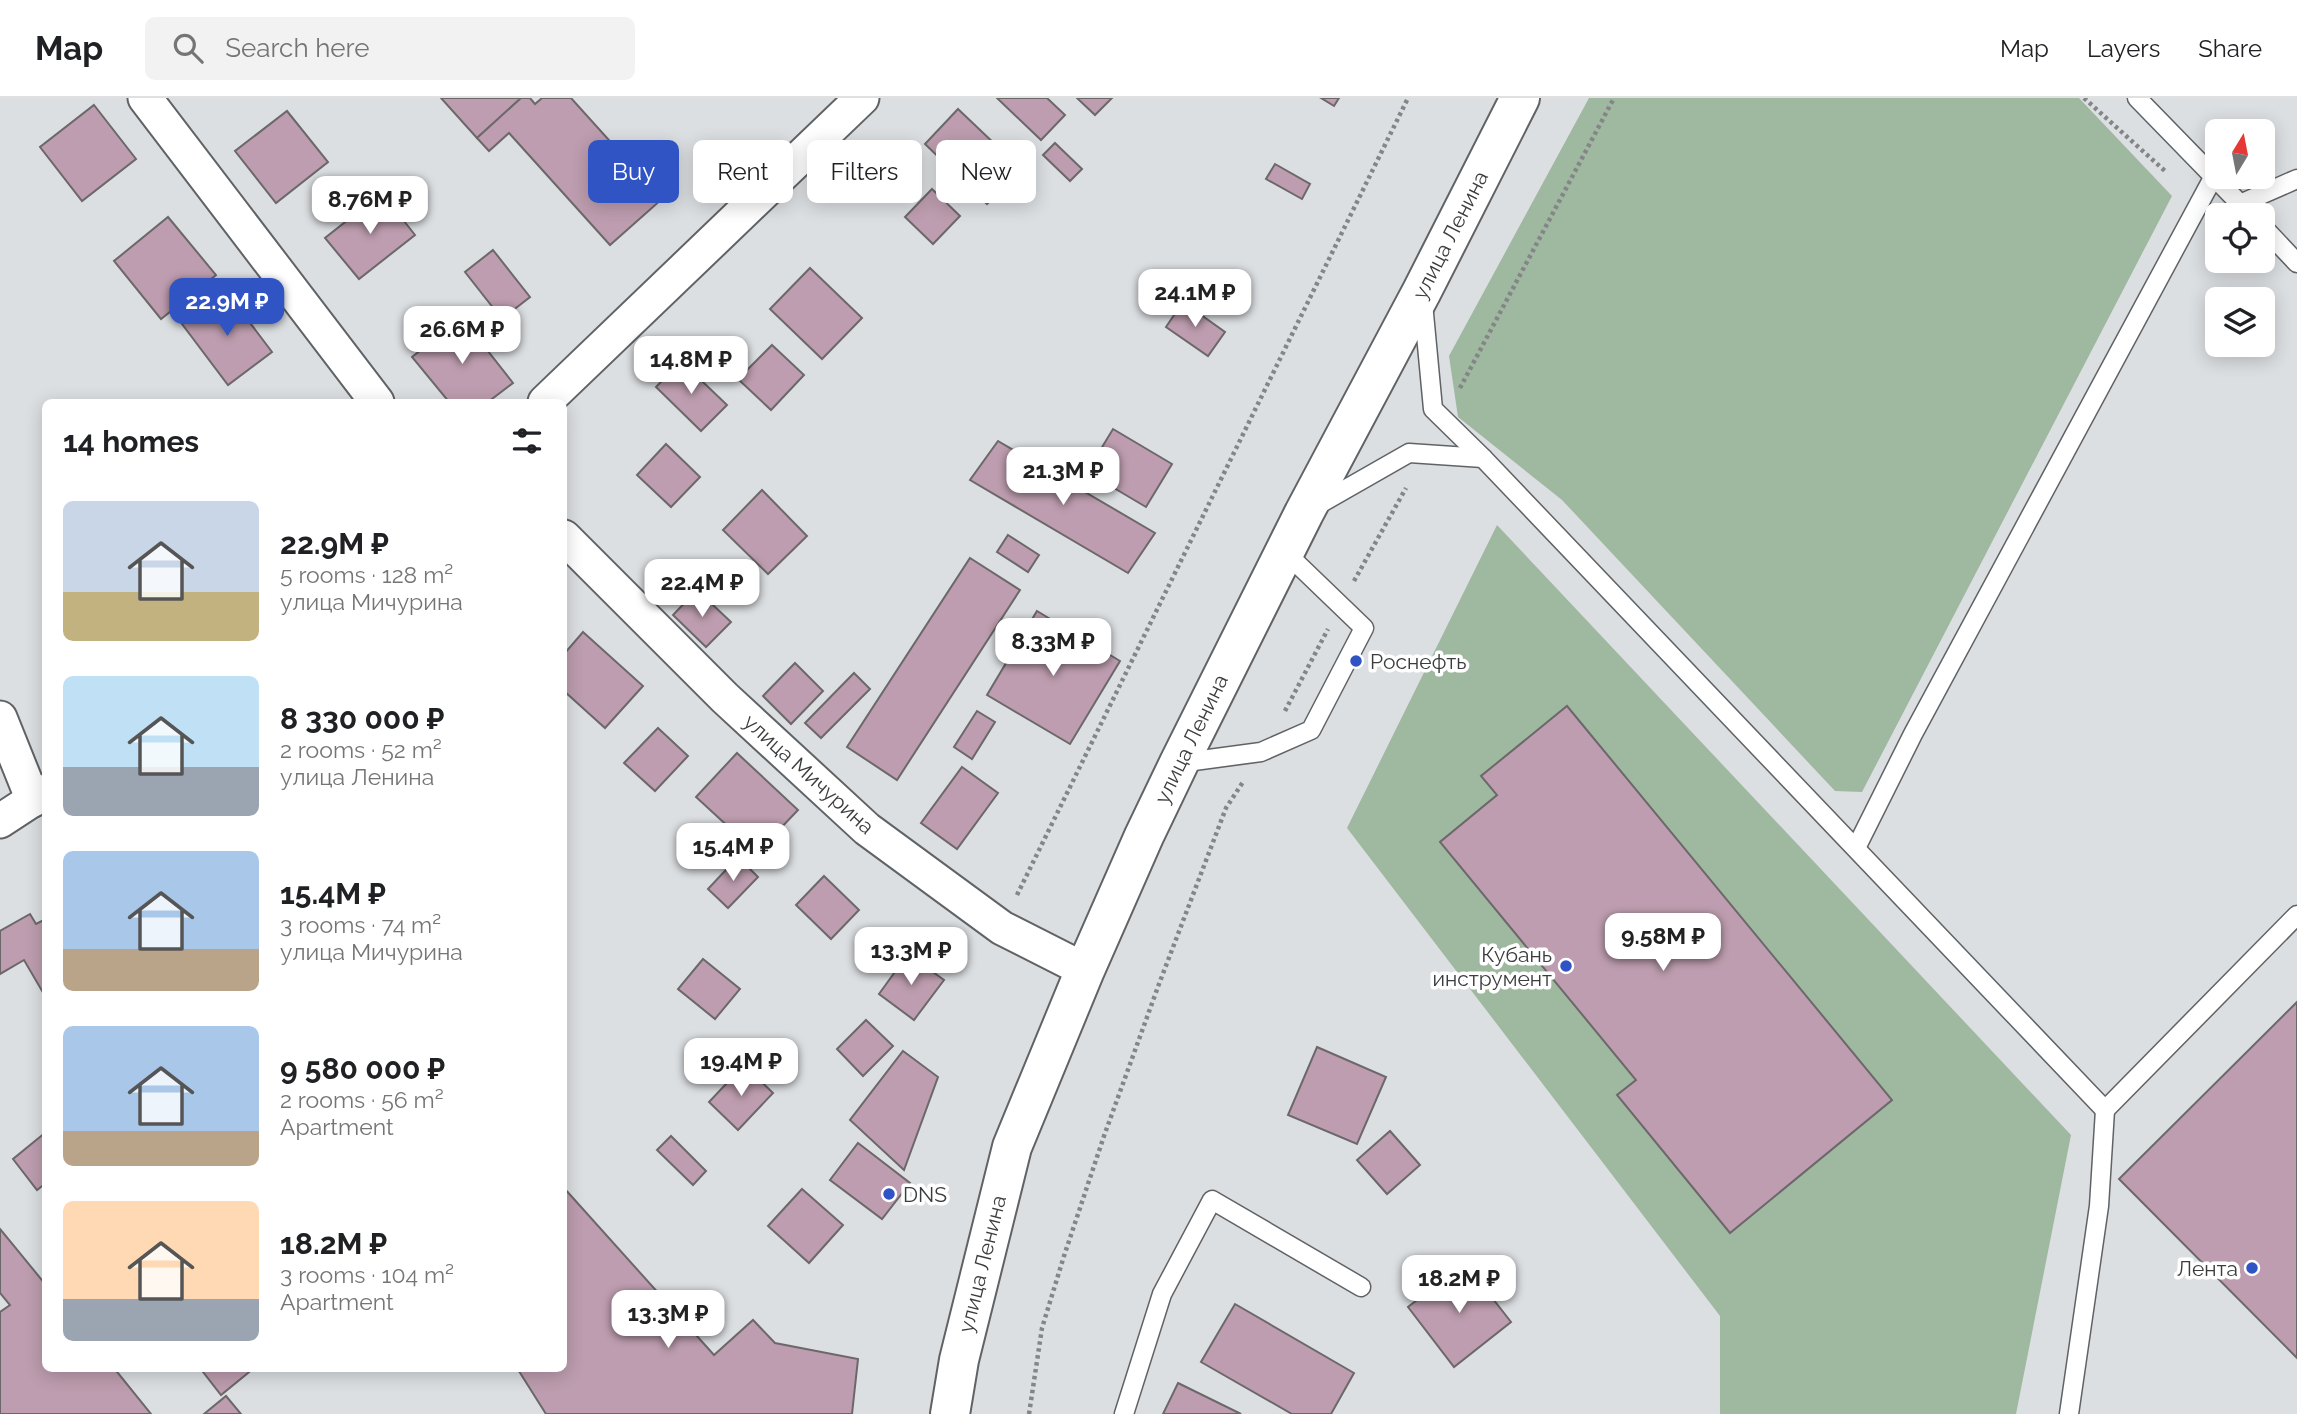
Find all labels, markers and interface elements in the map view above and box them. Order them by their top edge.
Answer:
search box [145,17,635,80]
text: Map [35,29,103,68]
icon: search [169,29,207,67]
text: Search here [225,33,370,63]
text: Map [2000,34,2049,63]
text: Layers [2087,34,2160,63]
text: Share [2198,34,2262,63]
north arrow [2205,119,2275,189]
map controls [2205,119,2275,357]
chip: Buy [588,140,679,203]
chip: Rent [693,140,793,203]
chip: Filters [807,140,922,203]
chip: New [936,140,1036,203]
street label: улица Ленина [1407,167,1493,303]
pin: 8.76M ₽ [305,176,435,236]
text: 8.76M ₽ [328,185,412,212]
button: locate [2205,203,2275,273]
pin: 24.1M ₽ [1130,270,1260,329]
pin: 22.9M ₽ [162,278,292,338]
text: 24.1M ₽ [1154,278,1236,305]
text: 22.9M ₽ [185,287,269,314]
button: layers [2205,287,2275,357]
pin: 26.6M ₽ [397,306,527,366]
text: 26.6M ₽ [420,315,504,342]
pin: 14.8M ₽ [626,336,756,396]
text: 14.8M ₽ [650,345,732,372]
icon: filters [508,422,546,460]
text: 14 homes [63,424,199,459]
pin: 21.3M ₽ [998,448,1128,507]
text: 21.3M ₽ [1022,456,1104,483]
text: 22.9M ₽ [280,526,389,561]
icon: home [119,529,203,613]
pin: 22.4M ₽ [637,560,767,619]
text: 5 rooms · 128 m² [280,561,453,588]
text: 22.4M ₽ [660,568,744,595]
text: улица Мичурина [280,588,463,615]
pin: 8.33M ₽ [988,618,1118,678]
text: 8.33M ₽ [1011,627,1095,654]
place label: Роснефть [1370,649,1467,674]
marker: Роснефть [1348,653,1364,669]
street label: улица Ленина [1149,670,1233,808]
text: 8 330 000 ₽ [280,701,444,736]
icon: home [119,704,203,788]
street label: улица Мичурина [739,709,879,839]
text: 2 rooms · 52 m² [280,736,442,763]
text: улица Ленина [280,763,434,790]
pin: 15.4M ₽ [668,824,798,883]
text: 15.4M ₽ [692,832,774,859]
text: 15.4M ₽ [280,876,386,911]
icon: home [119,879,203,963]
text: 3 rooms · 74 m² [280,911,441,938]
pin: 9.58M ₽ [1598,914,1728,973]
text: 9.58M ₽ [1621,922,1705,949]
pin: 13.3M ₽ [846,928,976,987]
text: 13.3M ₽ [871,936,951,963]
text: улица Мичурина [280,938,463,965]
place label: Кубань инструмент [1432,942,1552,991]
marker: Кубань инструмент [1558,958,1574,974]
pin: 19.4M ₽ [676,1038,806,1098]
text: 19.4M ₽ [700,1047,782,1074]
text: 9 580 000 ₽ [280,1051,445,1086]
icon: home [119,1054,203,1138]
text: 2 rooms · 56 m² [280,1086,444,1113]
text: Apartment [280,1113,394,1140]
place label: DNS [903,1182,947,1207]
marker: DNS [881,1186,897,1202]
street label: улица Ленина [953,1193,1011,1335]
text: 18.2M ₽ [280,1226,387,1261]
icon: home [119,1229,203,1313]
pin: 18.2M ₽ [1394,1256,1524,1315]
place label: Лента [2177,1256,2238,1281]
marker: Лента [2244,1260,2260,1276]
text: 3 rooms · 104 m² [280,1261,454,1288]
text: 18.2M ₽ [1418,1264,1500,1291]
text: Apartment [280,1288,394,1315]
pin: 13.3M ₽ [603,1290,733,1350]
text: 13.3M ₽ [628,1299,708,1326]

